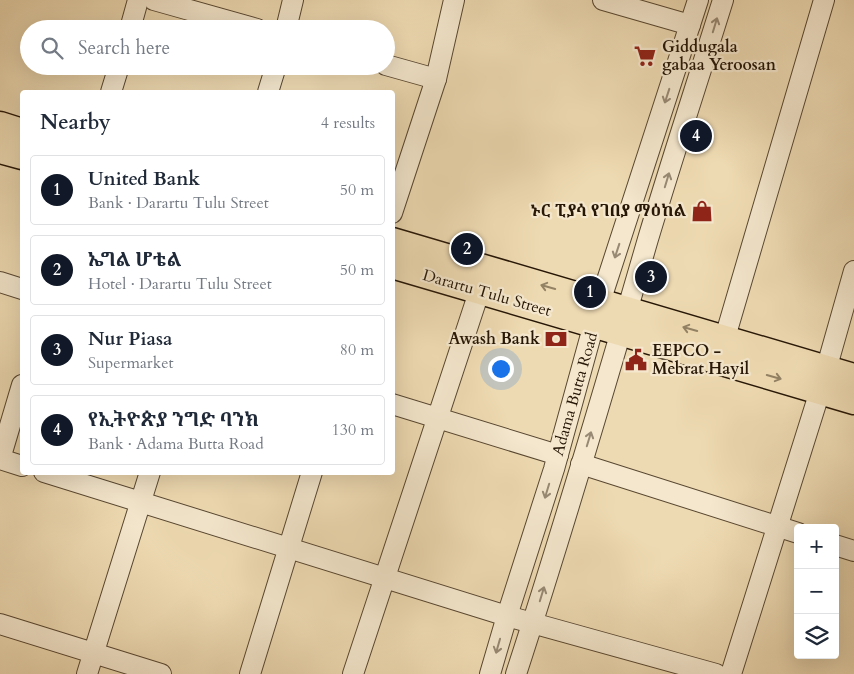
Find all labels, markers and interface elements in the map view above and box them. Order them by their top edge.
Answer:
one-way arrow [710,17,720,33]
search box [20,20,395,75]
icon: search [38,34,66,62]
text: Search here [78,35,170,61]
place label: Giddugala gabaa Yeroosan [662,36,777,76]
supermarket icon: Giddugala gabaa Yeroosan [632,43,658,69]
one-way arrow [662,88,671,104]
text: Nearby [40,108,111,137]
text: 4 results [321,112,375,134]
pin: 4 [680,117,712,155]
text: United Bank [88,166,200,192]
one-way arrow [662,172,672,188]
text: 1 [53,179,61,201]
text: 50 m [340,179,374,201]
text: Bank · Darartu Tulu Street [88,192,269,214]
shop icon: ኑር ፒያሳ የገበያ ማዕከል [689,198,715,224]
place label: ኑር ፒያሳ የገበያ ማዕከል [531,200,687,222]
pin: 2 [451,230,483,268]
one-way arrow [612,243,621,258]
text: ኤግል ሆቴል [88,247,181,273]
pin: 3 [635,258,667,296]
text: 2 [53,259,61,281]
text: 50 m [340,259,374,281]
street label: Darartu Tulu Street [420,264,554,322]
text: Hotel · Darartu Tulu Street [88,273,272,295]
pin: 1 [574,273,606,311]
one-way arrow [540,282,556,292]
one-way arrow [682,323,698,333]
text: Nur Piasa [88,326,172,352]
bank icon: Awash Bank [543,326,569,352]
place label: Awash Bank [449,328,540,350]
street label: Adama Butta Road [547,329,603,458]
text: 3 [53,339,61,361]
text: 80 m [340,339,374,361]
place label: EEPCO - Mebrat Hayil [652,340,749,380]
public building icon: EEPCO - Mebrat Hayil [623,347,649,373]
text: Supermarket [88,352,174,374]
your location [488,356,514,382]
one-way arrow [765,373,781,383]
text: የኢትዮጵያ ንግድ ባንክ [88,407,259,433]
text: 4 [53,419,61,441]
text: 130 m [332,419,374,441]
one-way arrow [584,431,594,447]
text: Bank · Adama Butta Road [88,433,264,455]
one-way arrow [542,483,552,499]
map controls [794,524,839,659]
button: + [794,524,839,569]
button: − [794,569,839,614]
one-way arrow [537,587,547,603]
button: layers [794,614,839,659]
one-way arrow [493,638,503,654]

